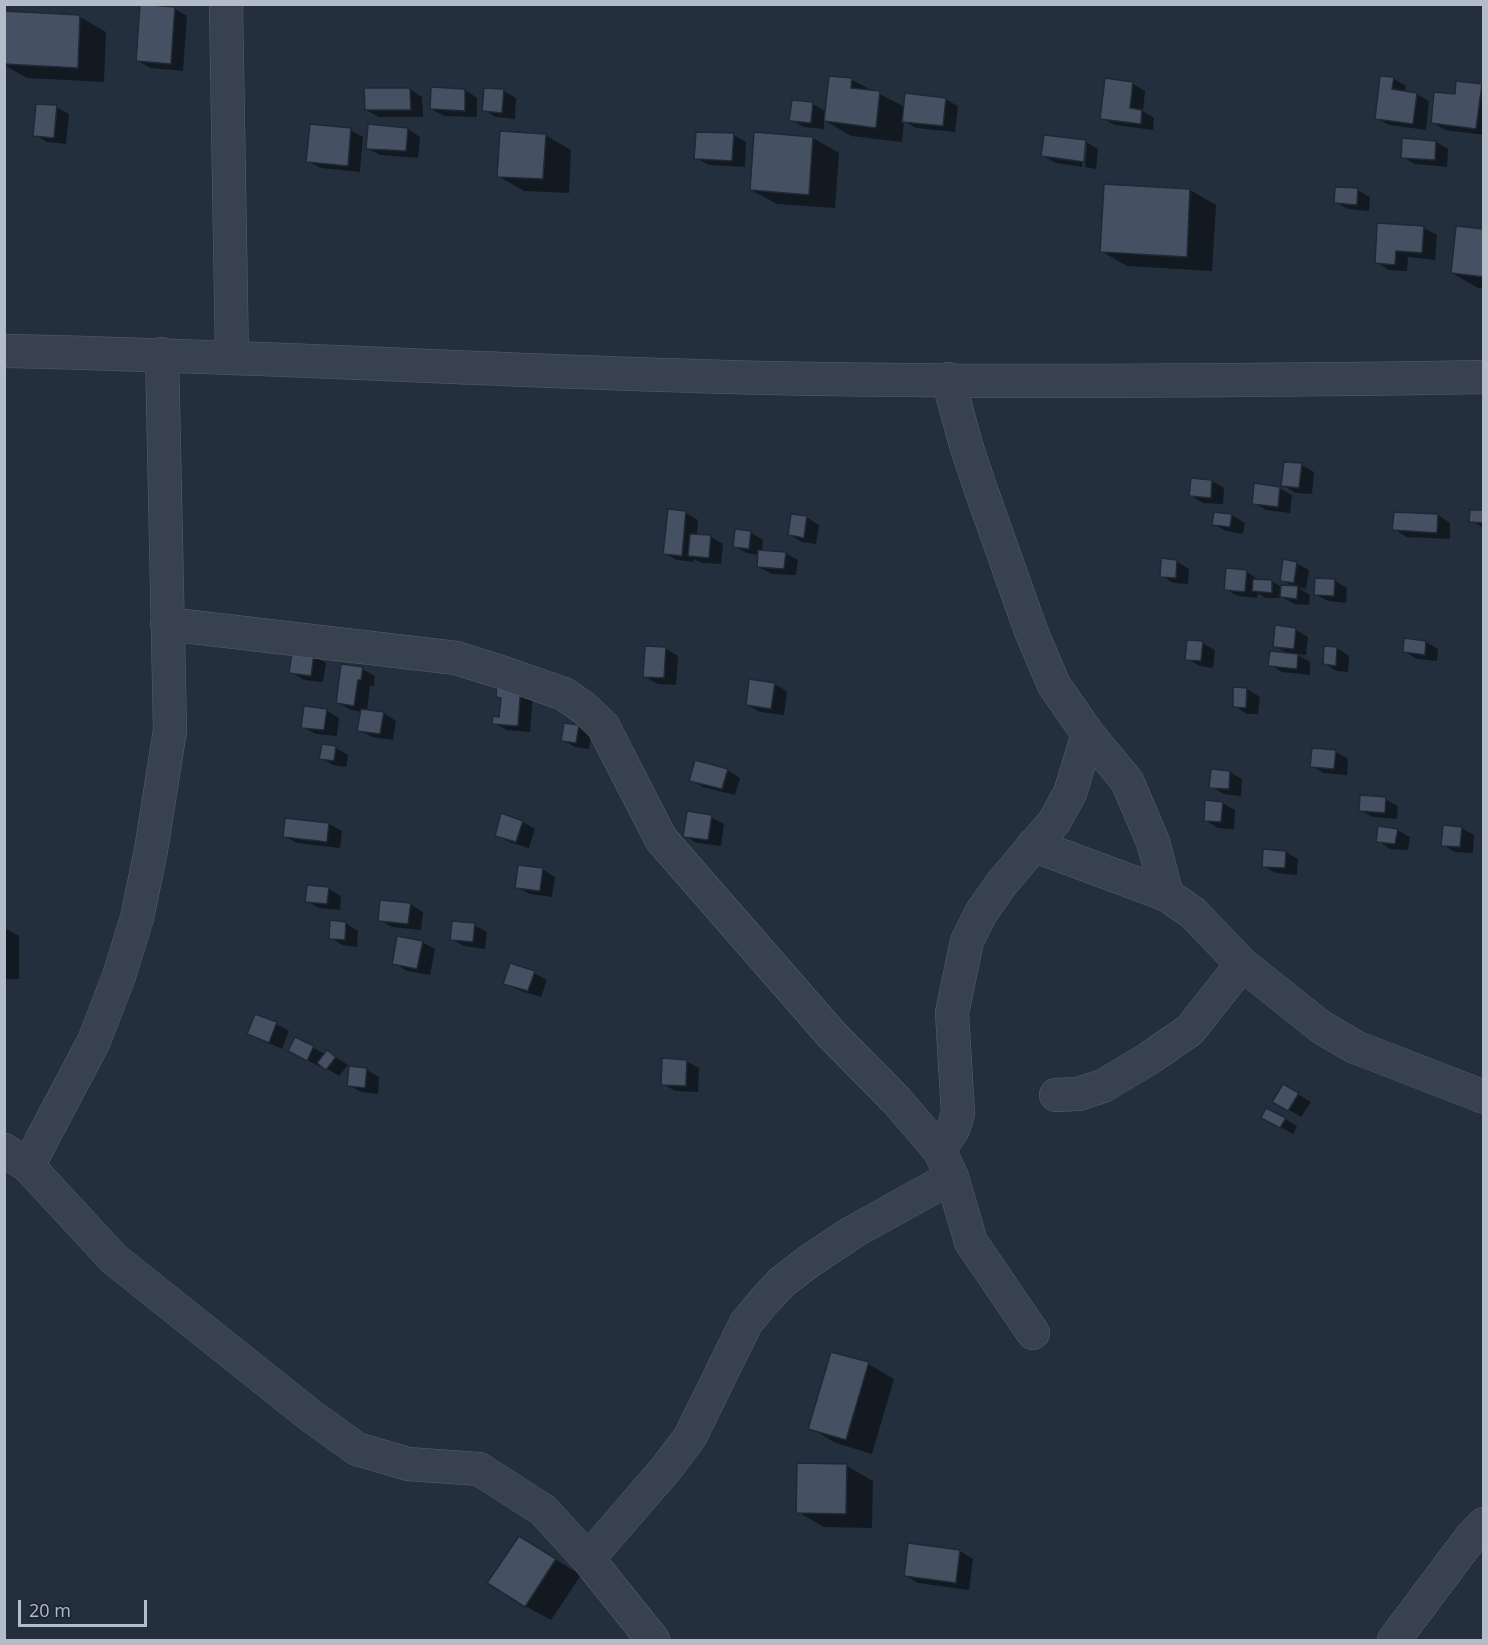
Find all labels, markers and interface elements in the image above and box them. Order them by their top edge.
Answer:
scale bar [21,1588,150,1626]
text: 20 m [29,1598,71,1622]

